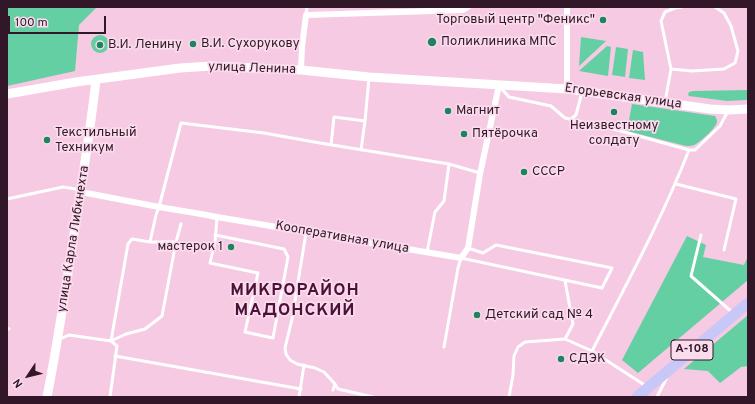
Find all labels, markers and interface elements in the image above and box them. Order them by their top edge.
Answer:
scale bar [10,8,108,34]
place label: Торговый центр "Феникс" [436,12,595,28]
text: 100 m [15,15,48,31]
marker: Торговый центр "Феникс" [598,15,608,25]
place label: Поликлиника МПС [441,34,557,50]
place label: В.И. Сухорукову [201,36,300,52]
marker: Поликлиника МПС [426,36,438,48]
place label: В.И. Ленину [108,37,182,53]
marker: В.И. Сухорукову [188,39,198,49]
marker: В.И. Ленину [95,40,105,50]
street label: улица Ленина [208,60,296,78]
street label: Егорьевская улица [564,81,682,113]
place label: Магнит [456,103,500,119]
marker: Магнит [443,106,453,116]
marker: Неизвестному солдату [609,107,619,117]
place label: Неизвестному солдату [570,118,658,149]
place label: Текстильный Техникум [55,125,137,156]
place label: Пятёрочка [472,126,538,142]
marker: Пятёрочка [459,129,469,139]
marker: Текстильный Техникум [42,135,52,145]
place label: СССР [532,164,565,180]
street label: улица Карла Либкнехта [55,165,93,313]
marker: СССР [519,167,529,177]
street label: Кооперативная улица [274,219,410,257]
place label: мастерок 1 [157,239,223,255]
marker: мастерок 1 [226,242,236,252]
district label: МИКРОРАЙОН МАДОНСКИЙ [230,282,360,322]
place label: Детский сад № 4 [485,307,593,323]
marker: Детский сад № 4 [472,310,482,320]
road number: А-108 [671,340,713,360]
place label: СДЭК [569,351,606,367]
marker: СДЭК [556,354,566,364]
north arrow [8,356,48,396]
text: N [10,376,26,390]

